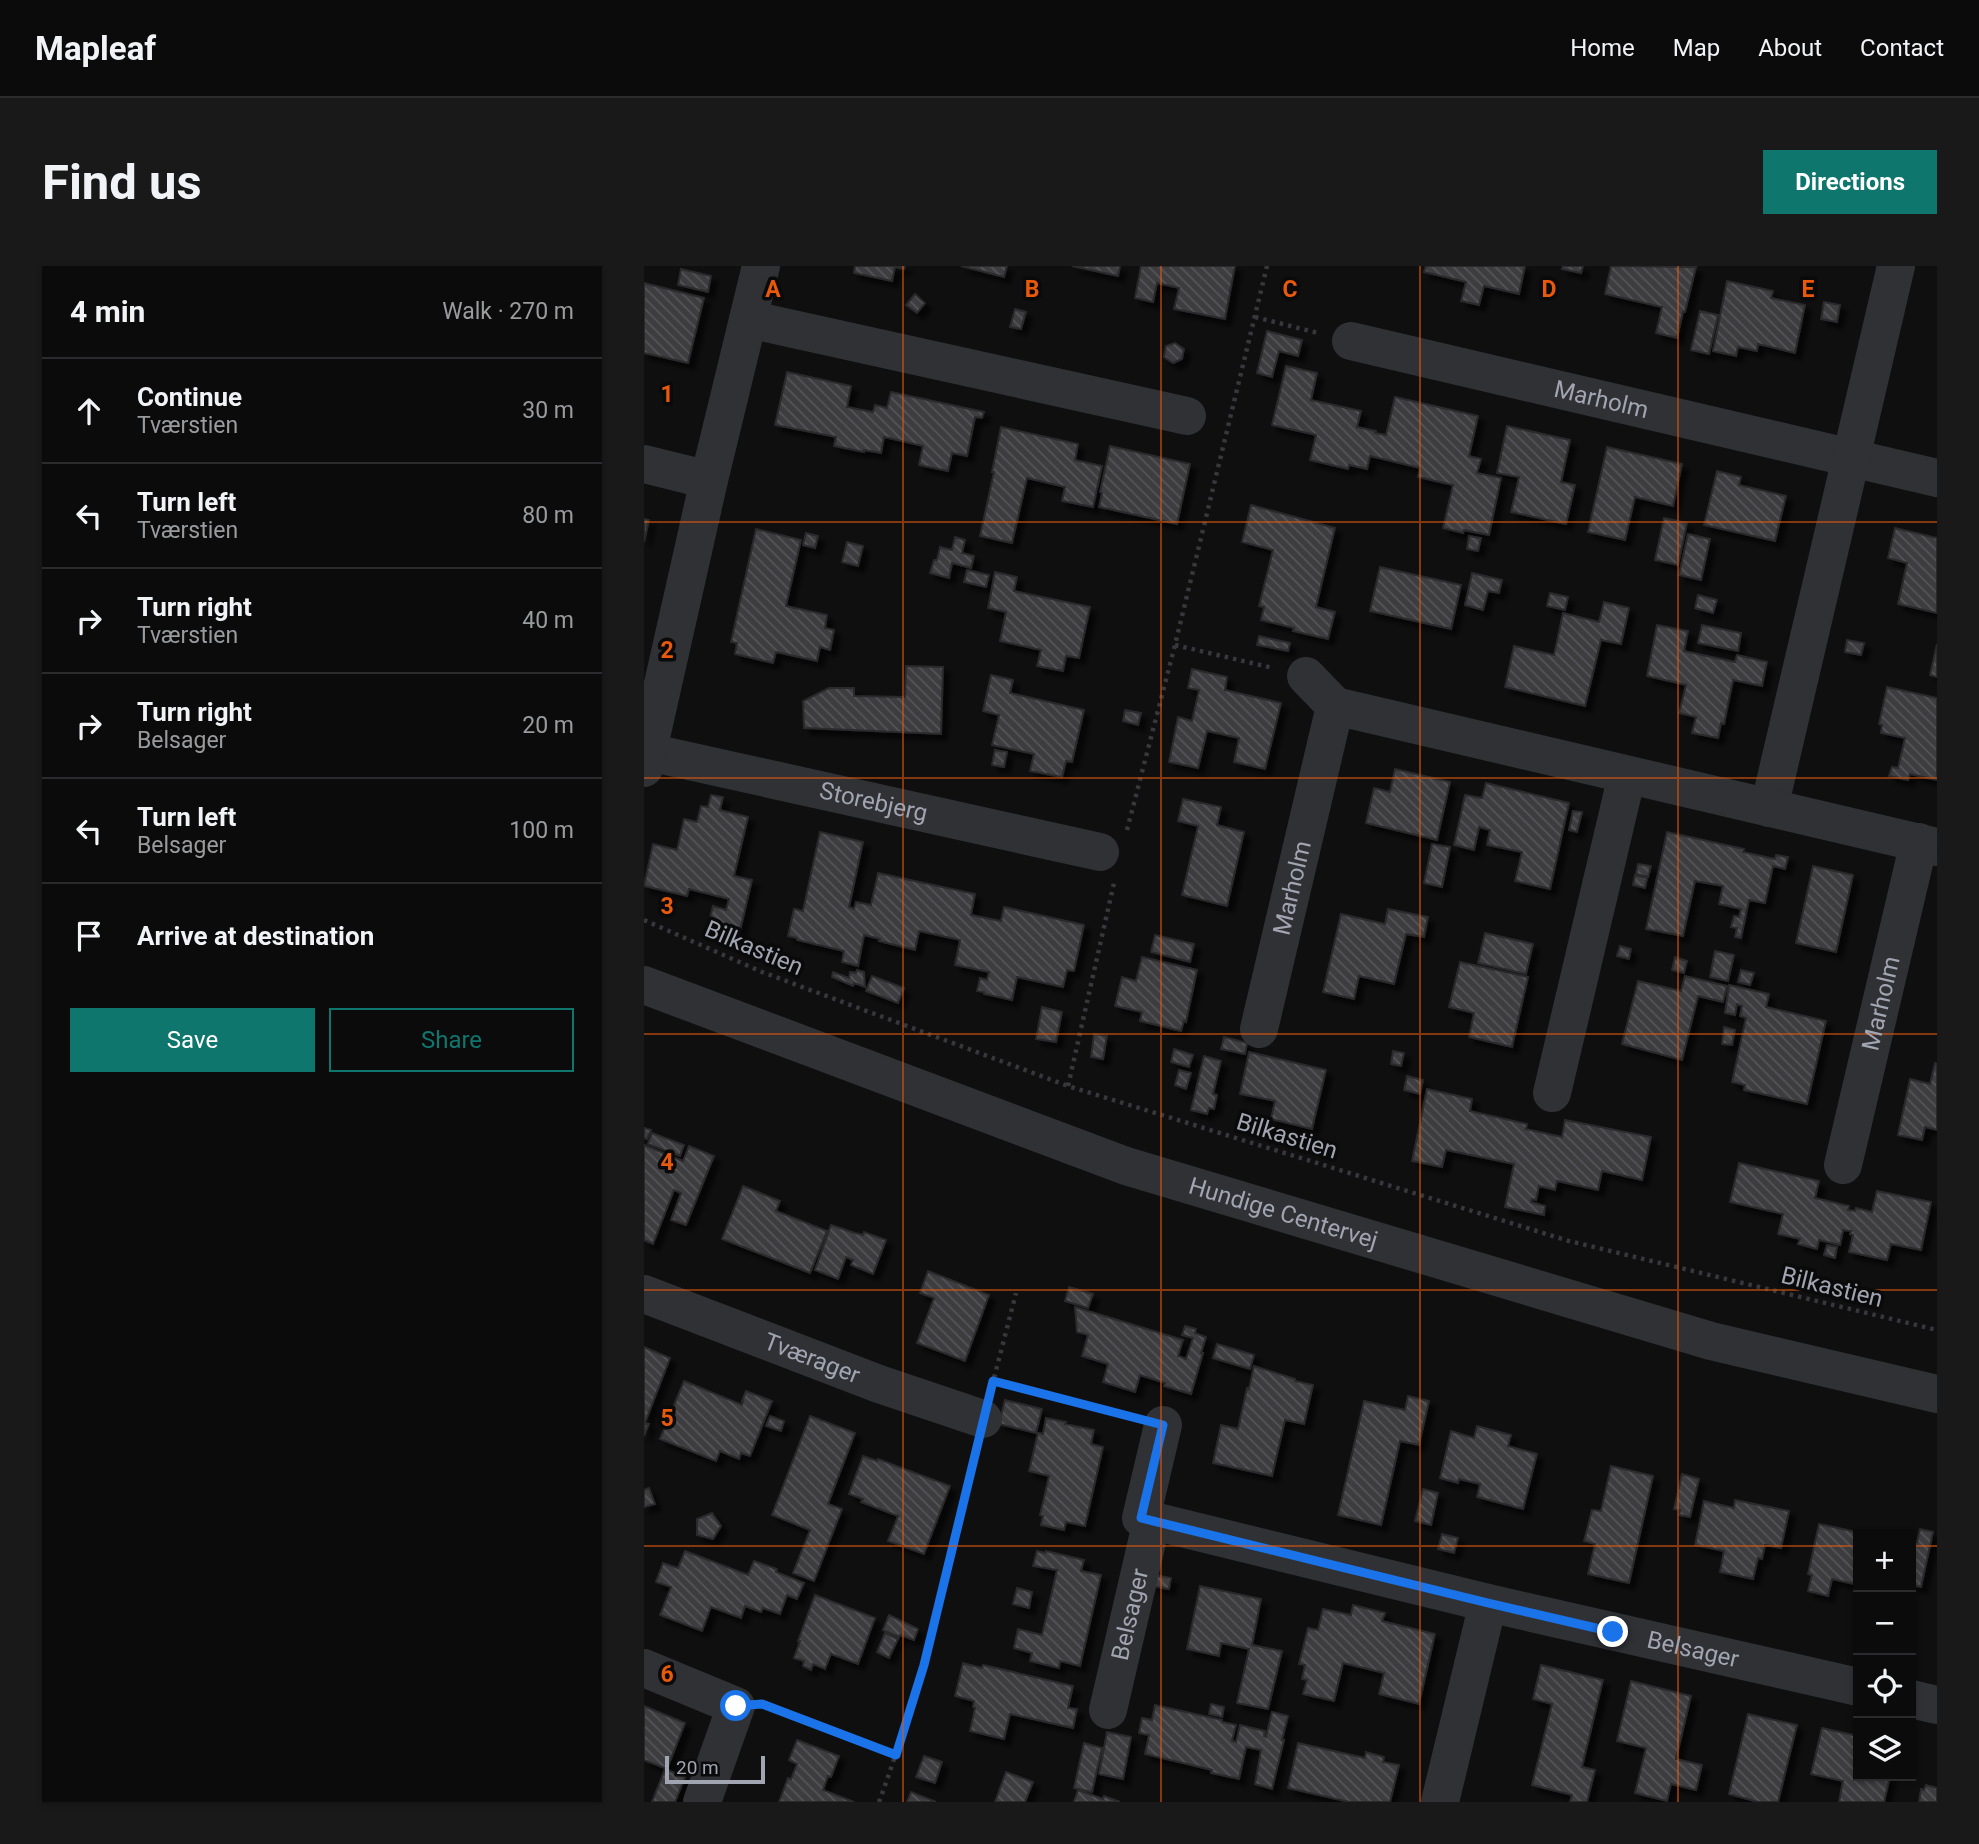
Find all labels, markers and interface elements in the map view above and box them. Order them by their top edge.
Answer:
text: Mapleaf [35,29,156,68]
text: Home [1570,34,1635,62]
text: Map [1673,34,1720,62]
text: About [1758,34,1822,62]
text: Contact [1860,34,1944,62]
button: Directions [1763,150,1937,214]
text: Find us [42,154,202,211]
text: A [765,276,781,303]
text: B [1025,276,1039,303]
text: C [1282,276,1298,303]
text: D [1542,276,1556,303]
text: E [1802,276,1815,303]
text: 4 min [70,294,145,329]
text: Walk · 270 m [442,298,574,325]
street label: Marholm [1551,375,1651,424]
text: 1 [660,381,674,408]
text: Continue [137,382,242,412]
icon: ahead [70,392,108,430]
text: 30 m [522,397,574,424]
text: Tværstien [137,412,238,439]
text: Turn left [137,487,236,517]
icon: left [70,497,108,535]
text: 80 m [522,502,574,529]
text: Tværstien [137,517,238,544]
text: Turn right [137,592,252,622]
icon: right [70,602,108,640]
text: 40 m [522,607,574,634]
text: Tværstien [137,622,238,649]
text: 2 [660,637,674,664]
text: Turn right [137,697,252,727]
icon: right [70,707,108,745]
text: 20 m [522,712,574,739]
text: Belsager [137,727,226,754]
street label: Storebjerg [817,776,930,827]
text: Turn left [137,802,236,832]
icon: left [70,812,108,850]
text: 100 m [509,817,574,844]
text: Belsager [137,832,226,859]
street label: Marholm [1268,838,1317,938]
text: 3 [660,893,674,920]
street label: Bilkastien [701,915,807,981]
icon: arrive [70,917,108,955]
text: Arrive at destination [137,921,374,951]
street label: Marholm [1856,954,1906,1053]
button: Save [70,1008,315,1072]
button: Share [329,1008,574,1072]
street label: Bilkastien [1233,1107,1341,1165]
text: 4 [660,1149,674,1176]
street label: Hundige Centervej [1185,1172,1381,1254]
street label: Bilkastien [1778,1261,1886,1313]
street label: Tværager [760,1327,864,1389]
text: 5 [660,1405,674,1432]
map controls [1853,1529,1916,1781]
button: + [1853,1529,1916,1592]
street label: Belsager [1106,1566,1154,1663]
button: − [1853,1592,1916,1655]
route end [1597,1616,1628,1647]
street label: Belsager [1644,1626,1742,1674]
button: locate [1853,1655,1916,1718]
text: 6 [660,1661,674,1688]
route start [720,1690,751,1721]
button: layers [1853,1718,1916,1781]
scale bar [665,1753,765,1785]
text: 20 m [676,1756,719,1779]

